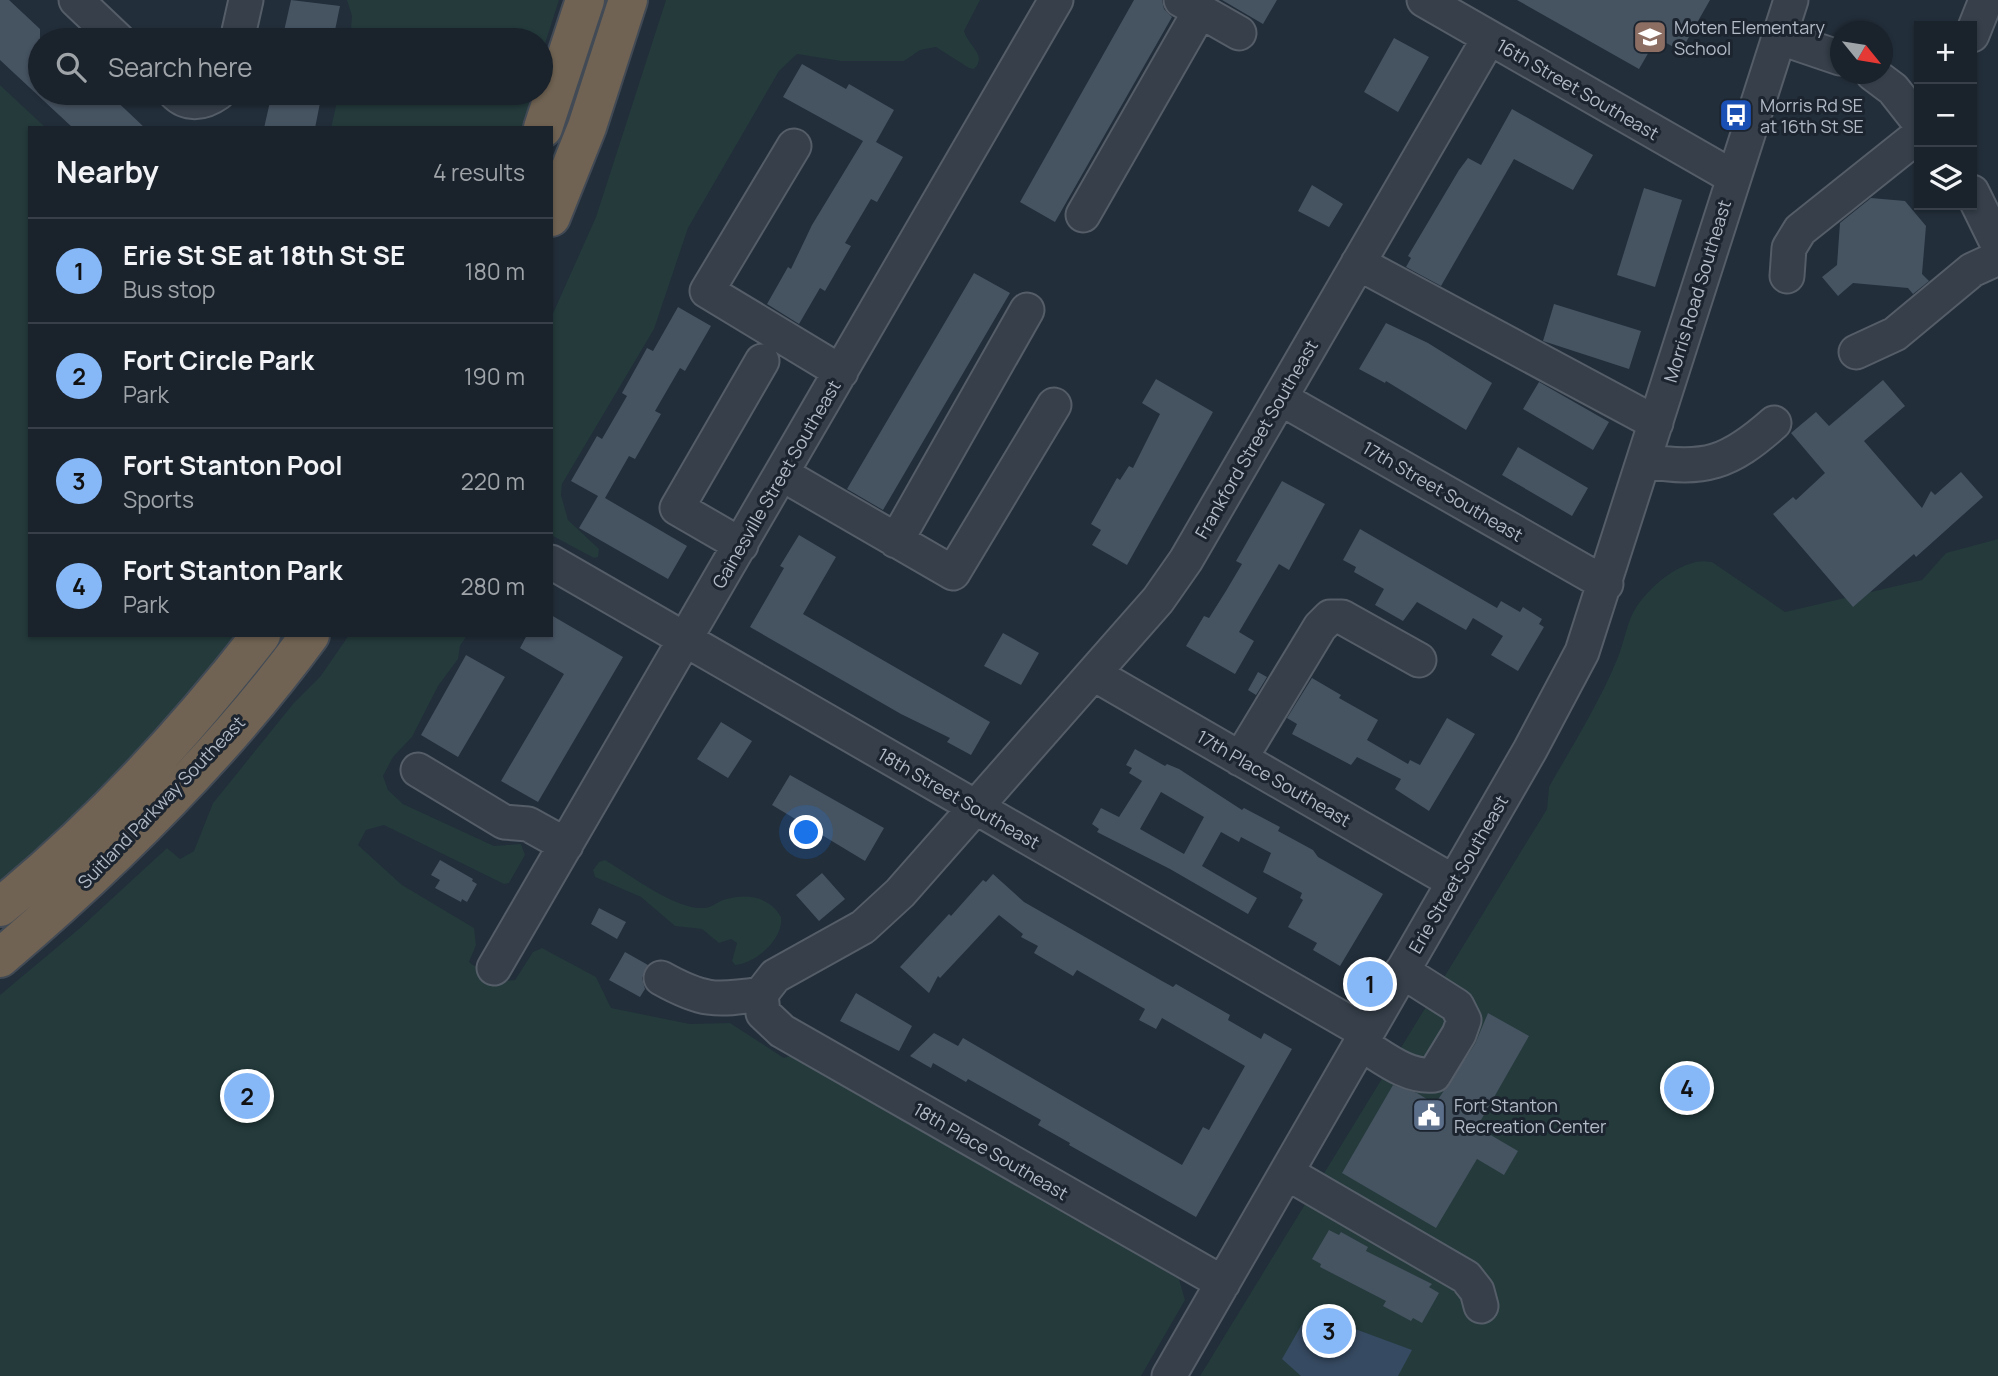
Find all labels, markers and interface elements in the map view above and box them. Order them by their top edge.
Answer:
place label: Moten Elementary School [1674,15,1826,60]
school or university icon: Moten Elementary School [1631,18,1669,56]
north arrow [1830,21,1893,84]
map controls [1914,21,1977,210]
button: + [1914,21,1977,84]
search box [28,28,553,105]
street label: 16th Street Southeast [1493,33,1663,145]
icon: search [52,48,90,86]
text: Search here [108,49,253,85]
button: − [1914,84,1977,147]
place label: Morris Rd SE at 16th St SE [1760,93,1864,138]
bus stop icon: Morris Rd SE at 16th St SE [1717,96,1755,134]
button: layers [1914,147,1977,210]
text: Nearby [56,151,159,192]
text: 4 results [433,156,525,188]
street label: Morris Road Southeast [1658,197,1736,385]
text: Erie St SE at 18th St SE [123,237,405,273]
text: 1 [74,255,84,287]
text: 180 m [465,255,525,287]
text: Bus stop [123,273,215,305]
street label: Frankford Street Southeast [1189,335,1323,543]
text: Fort Circle Park [123,342,314,378]
text: 2 [72,360,86,392]
text: 190 m [464,360,525,392]
street label: Gainesville Street Southeast [706,375,846,593]
text: Park [123,378,169,410]
street label: 17th Street Southeast [1358,435,1528,547]
text: Fort Stanton Pool [123,447,343,483]
text: 3 [72,465,86,497]
text: 220 m [461,465,525,497]
text: Sports [123,483,194,515]
text: Fort Stanton Park [123,552,342,588]
text: 4 [72,570,86,602]
text: 280 m [460,570,525,602]
text: Park [123,588,169,620]
street label: Suitland Parkway Southeast [72,710,250,894]
street label: 17th Place Southeast [1193,724,1355,832]
street label: 18th Street Southeast [874,742,1044,854]
street label: Erie Street Southeast [1403,791,1513,957]
your location [789,815,823,849]
pin: 1 [1347,958,1393,1010]
pin: 4 [1664,1062,1710,1114]
pin: 2 [224,1070,270,1122]
place label: Fort Stanton Recreation Center [1454,1093,1607,1138]
public building icon: Fort Stanton Recreation Center [1410,1096,1448,1134]
street label: 18th Place Southeast [909,1097,1073,1205]
pin: 3 [1306,1305,1352,1357]

